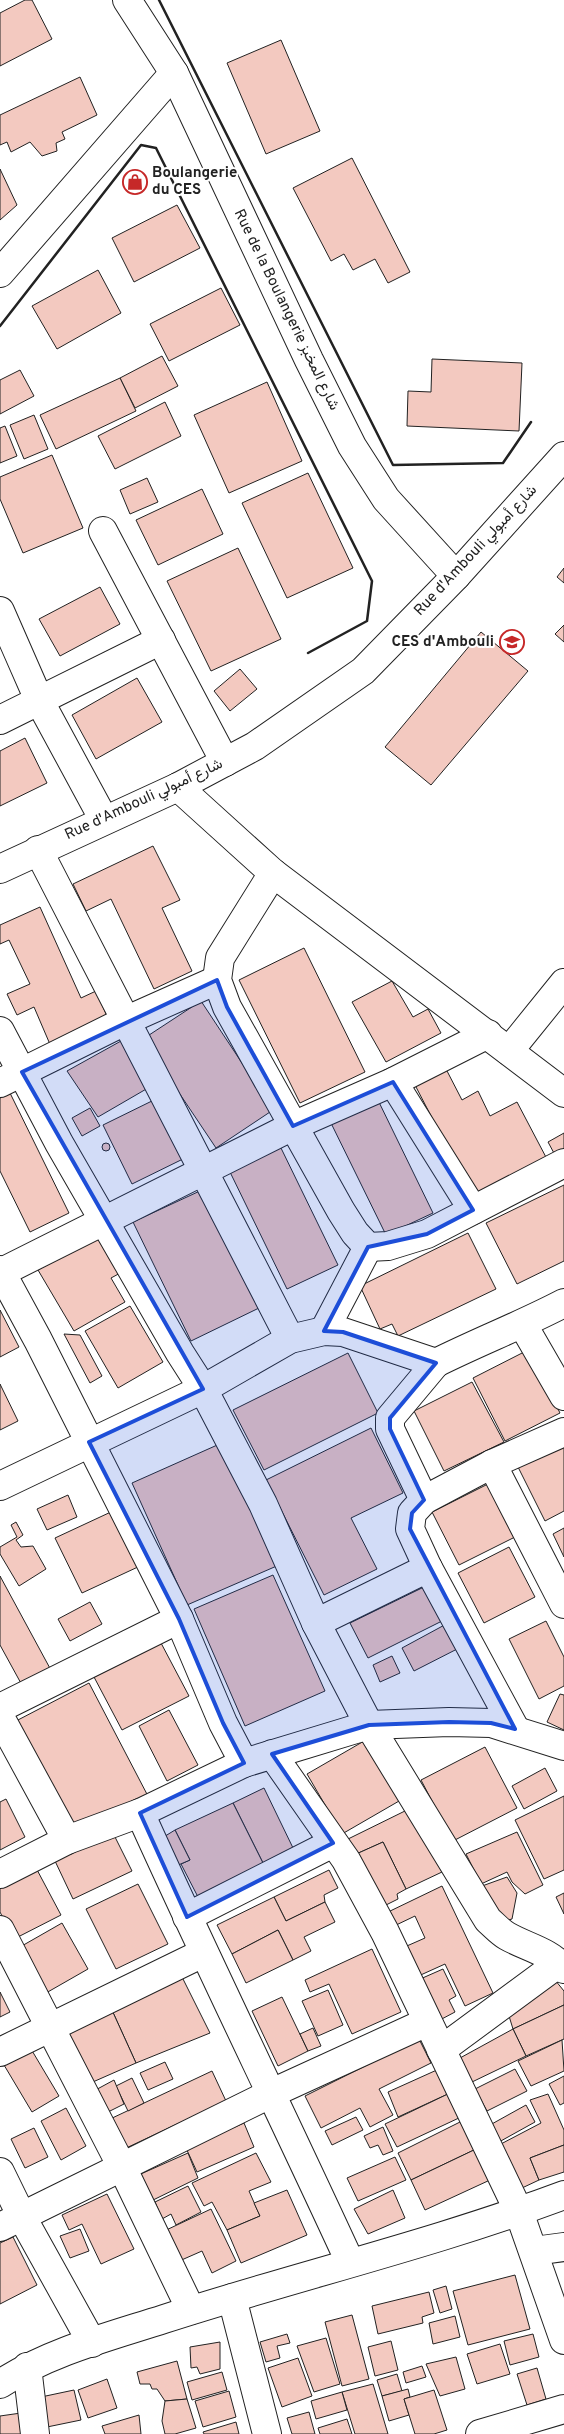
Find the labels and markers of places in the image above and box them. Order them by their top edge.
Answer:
place label: Boulangerie du CES [152,164,237,200]
shop icon: Boulangerie du CES [122,169,148,195]
school or university icon: CES d'Ambouli [499,629,525,655]
place label: CES d'Ambouli [391,633,494,652]

